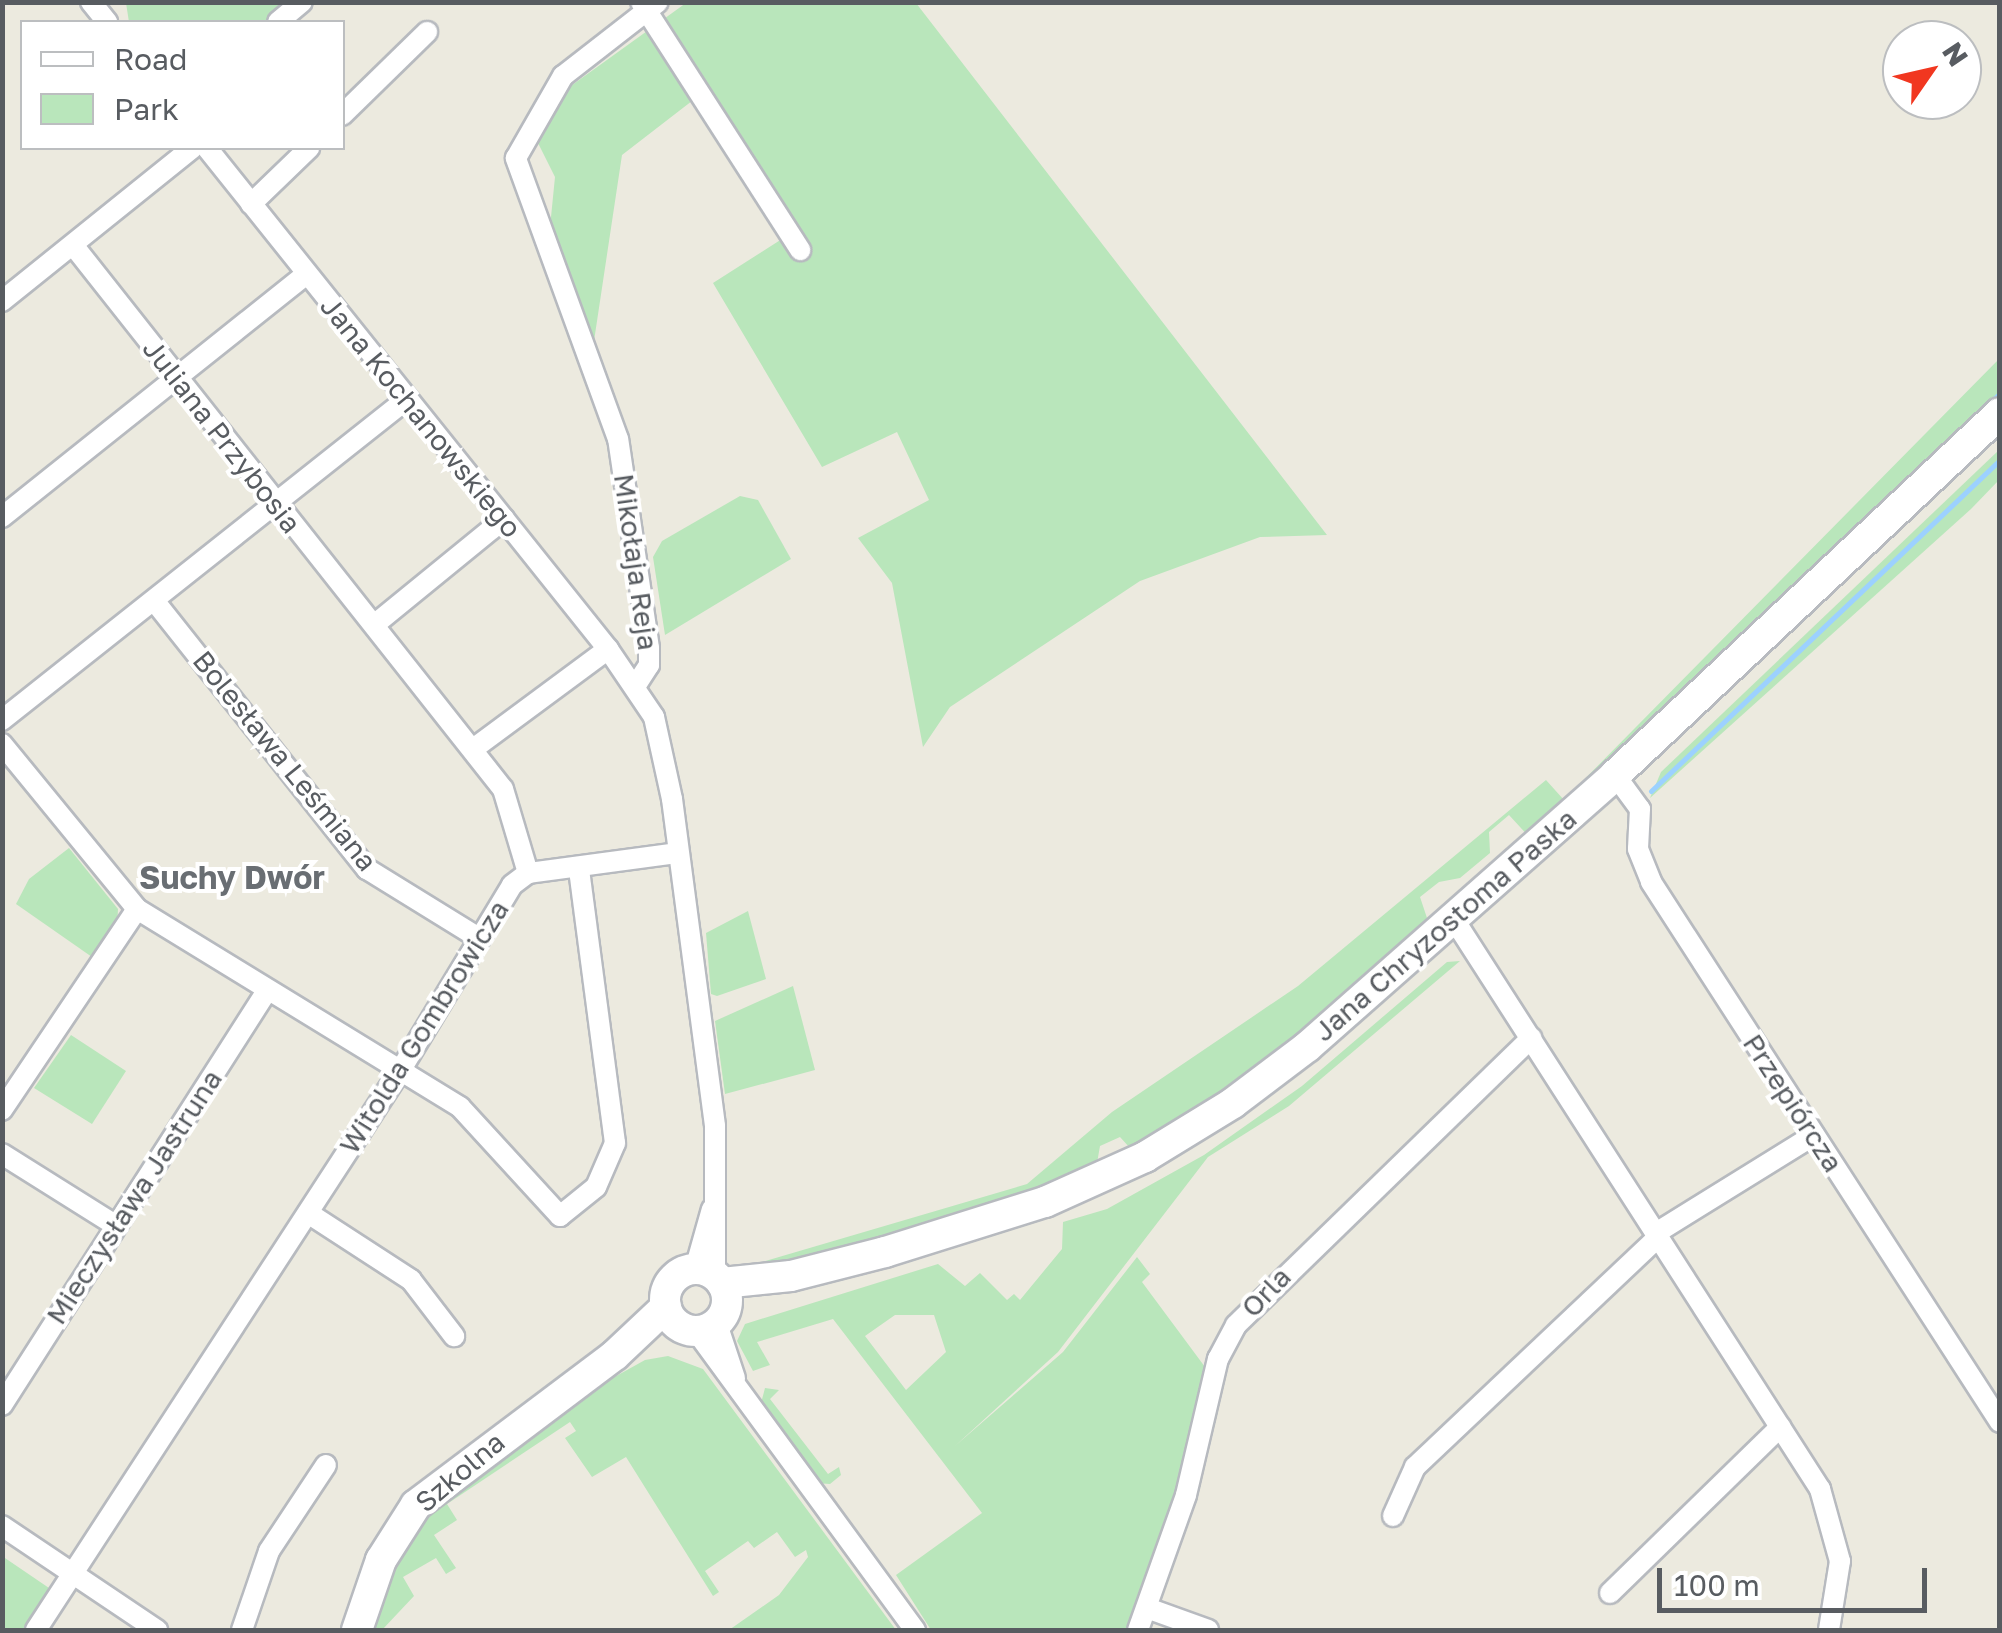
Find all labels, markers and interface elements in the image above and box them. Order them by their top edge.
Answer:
legend [20,20,345,150]
north arrow [1882,20,1982,120]
text: N [1936,36,1975,72]
text: Road [114,41,188,77]
text: Park [114,91,179,127]
street label: Jana Kochanowskiego [314,290,528,544]
street label: Juliana Przybosia [136,332,308,540]
street label: Mikołaja Reja [607,472,665,652]
street label: Bolesława Leśmiana [186,644,384,878]
street label: Jana Chryzostoma Paska [1307,802,1583,1048]
district label: Suchy Dwór [139,858,325,896]
street label: Witolda Gombrowicza [332,894,516,1160]
street label: Przepiórcza [1736,1028,1850,1178]
street label: Mieczysława Jastruna [39,1064,229,1330]
street label: Orla [1234,1260,1298,1324]
street label: Szkolna [409,1425,511,1519]
scale bar [1662,1548,1932,1610]
text: 100 m [1674,1567,1760,1603]

